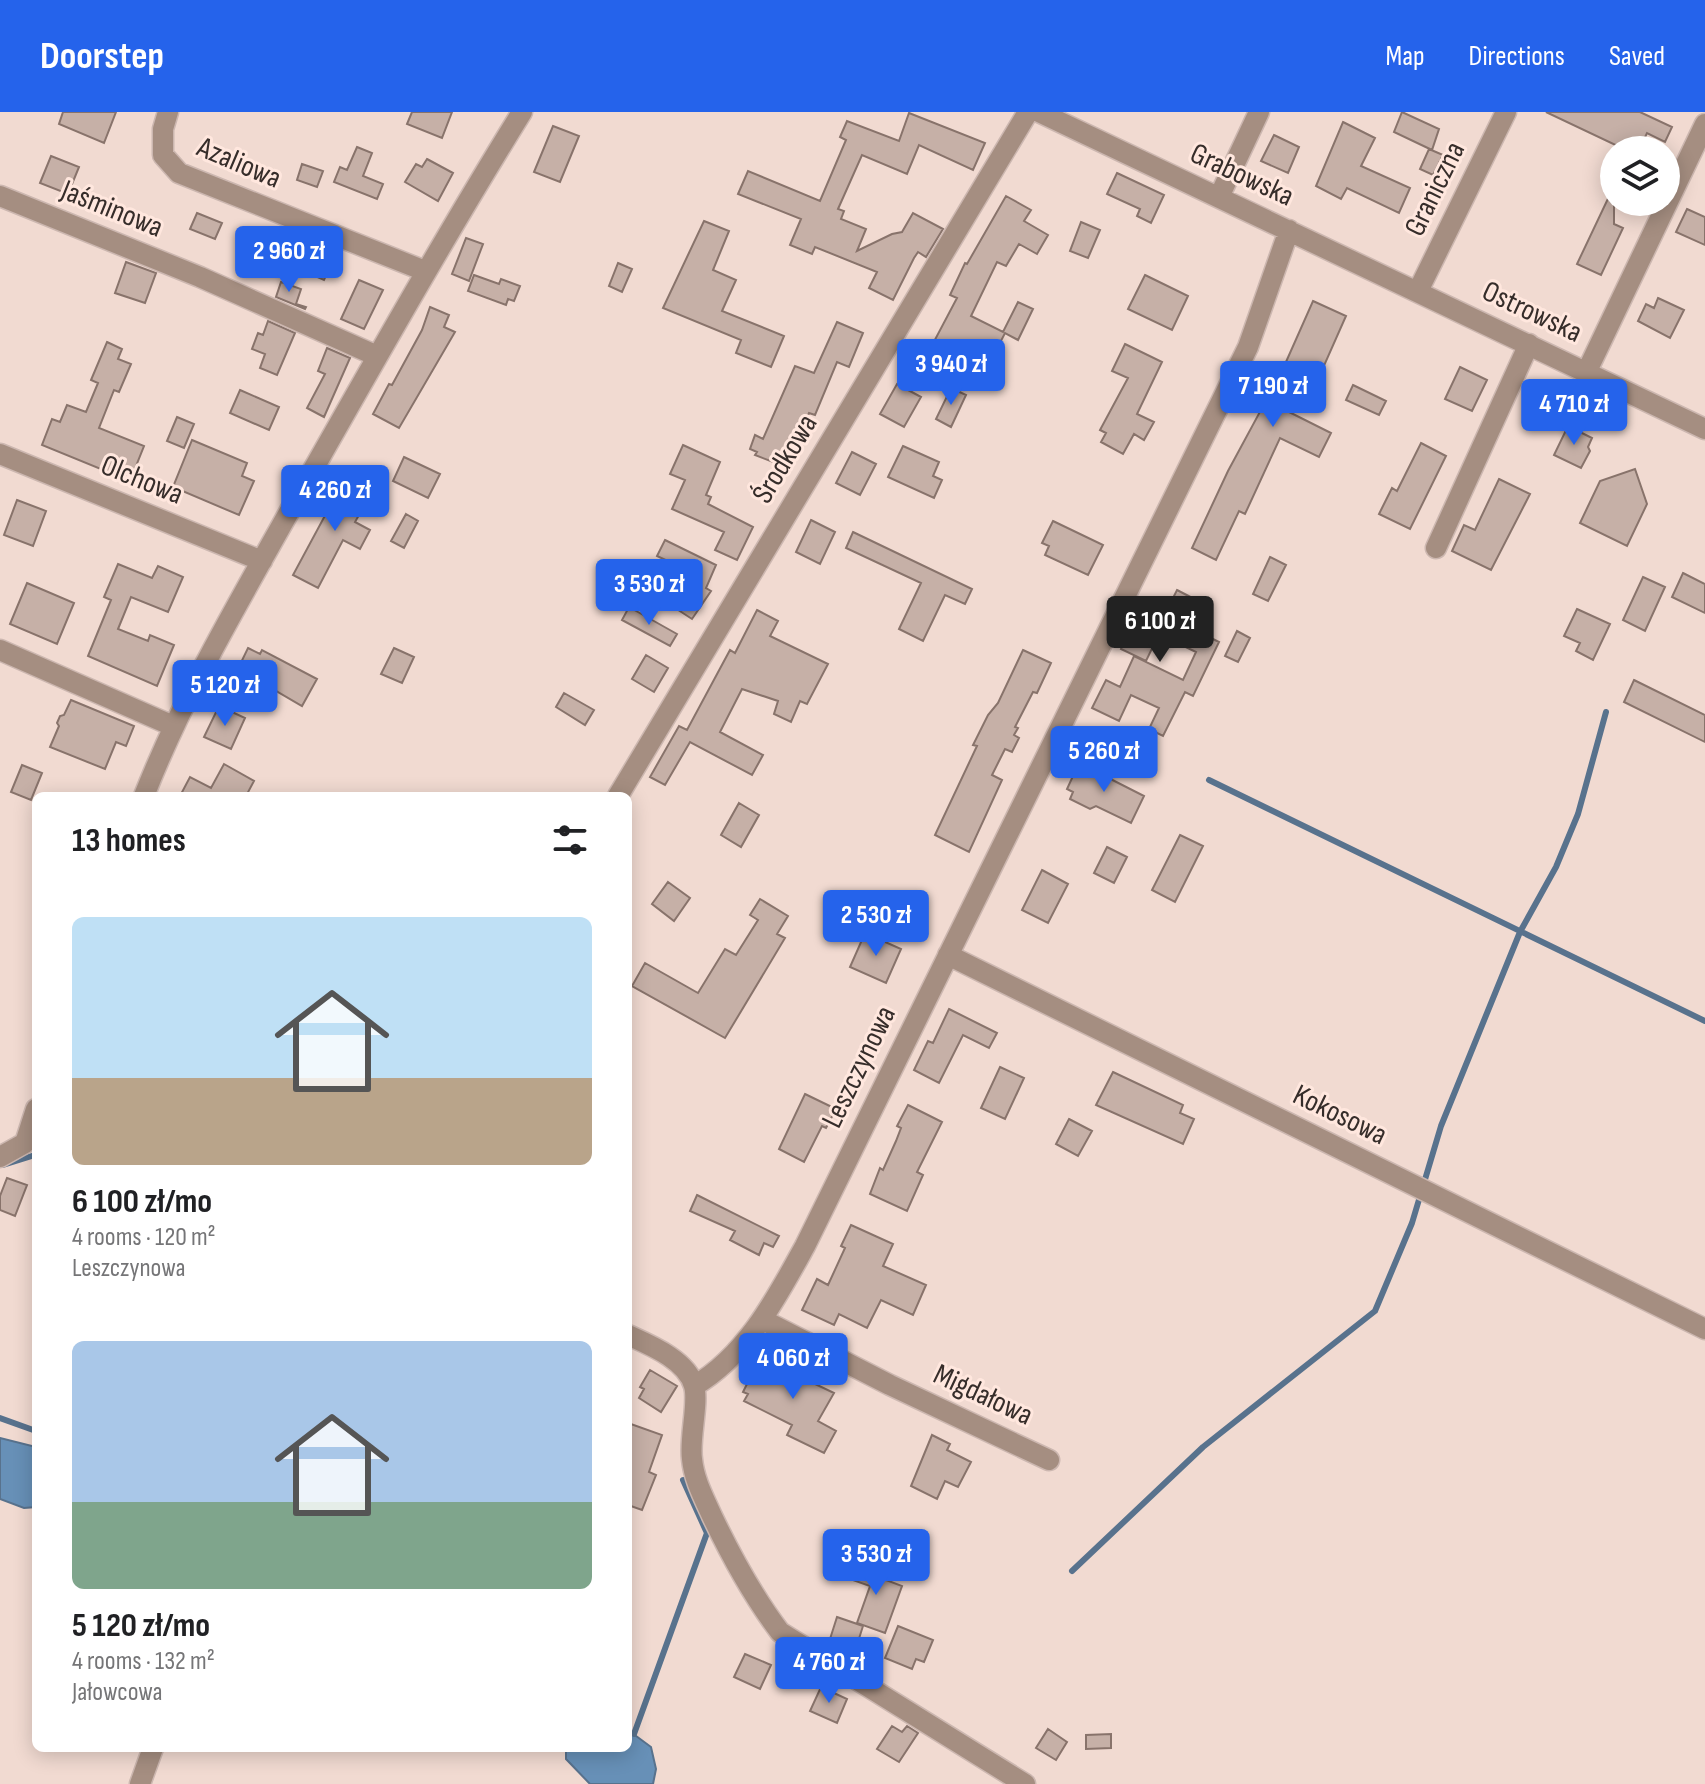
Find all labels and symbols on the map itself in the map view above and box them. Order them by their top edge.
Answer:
street label: Azaliowa [191,129,286,197]
street label: Grabowska [1184,135,1300,215]
street label: Graniczna [1397,136,1473,242]
street label: Jaśminowa [55,172,168,246]
pin: 2 960 zł [206,226,372,294]
street label: Ostrowska [1476,273,1588,351]
pin: 3 940 zł [868,339,1034,407]
pin: 7 190 zł [1190,361,1356,429]
pin: 4 710 zł [1491,379,1657,447]
street label: Środkowa [745,408,825,510]
street label: Olchowa [96,447,188,513]
pin: 4 260 zł [252,465,418,533]
pin: 3 530 zł [566,559,732,627]
pin: 6 100 zł [1077,596,1243,664]
pin: 5 120 zł [142,660,308,728]
pin: 5 260 zł [1021,726,1187,794]
pin: 2 530 zł [793,890,959,958]
street label: Leszczynowa [814,1000,904,1134]
street label: Kokosowa [1287,1077,1393,1153]
pin: 4 060 zł [710,1333,876,1401]
street label: Migdałowa [928,1356,1038,1434]
pin: 3 530 zł [793,1529,959,1597]
pin: 4 760 zł [746,1637,912,1705]

